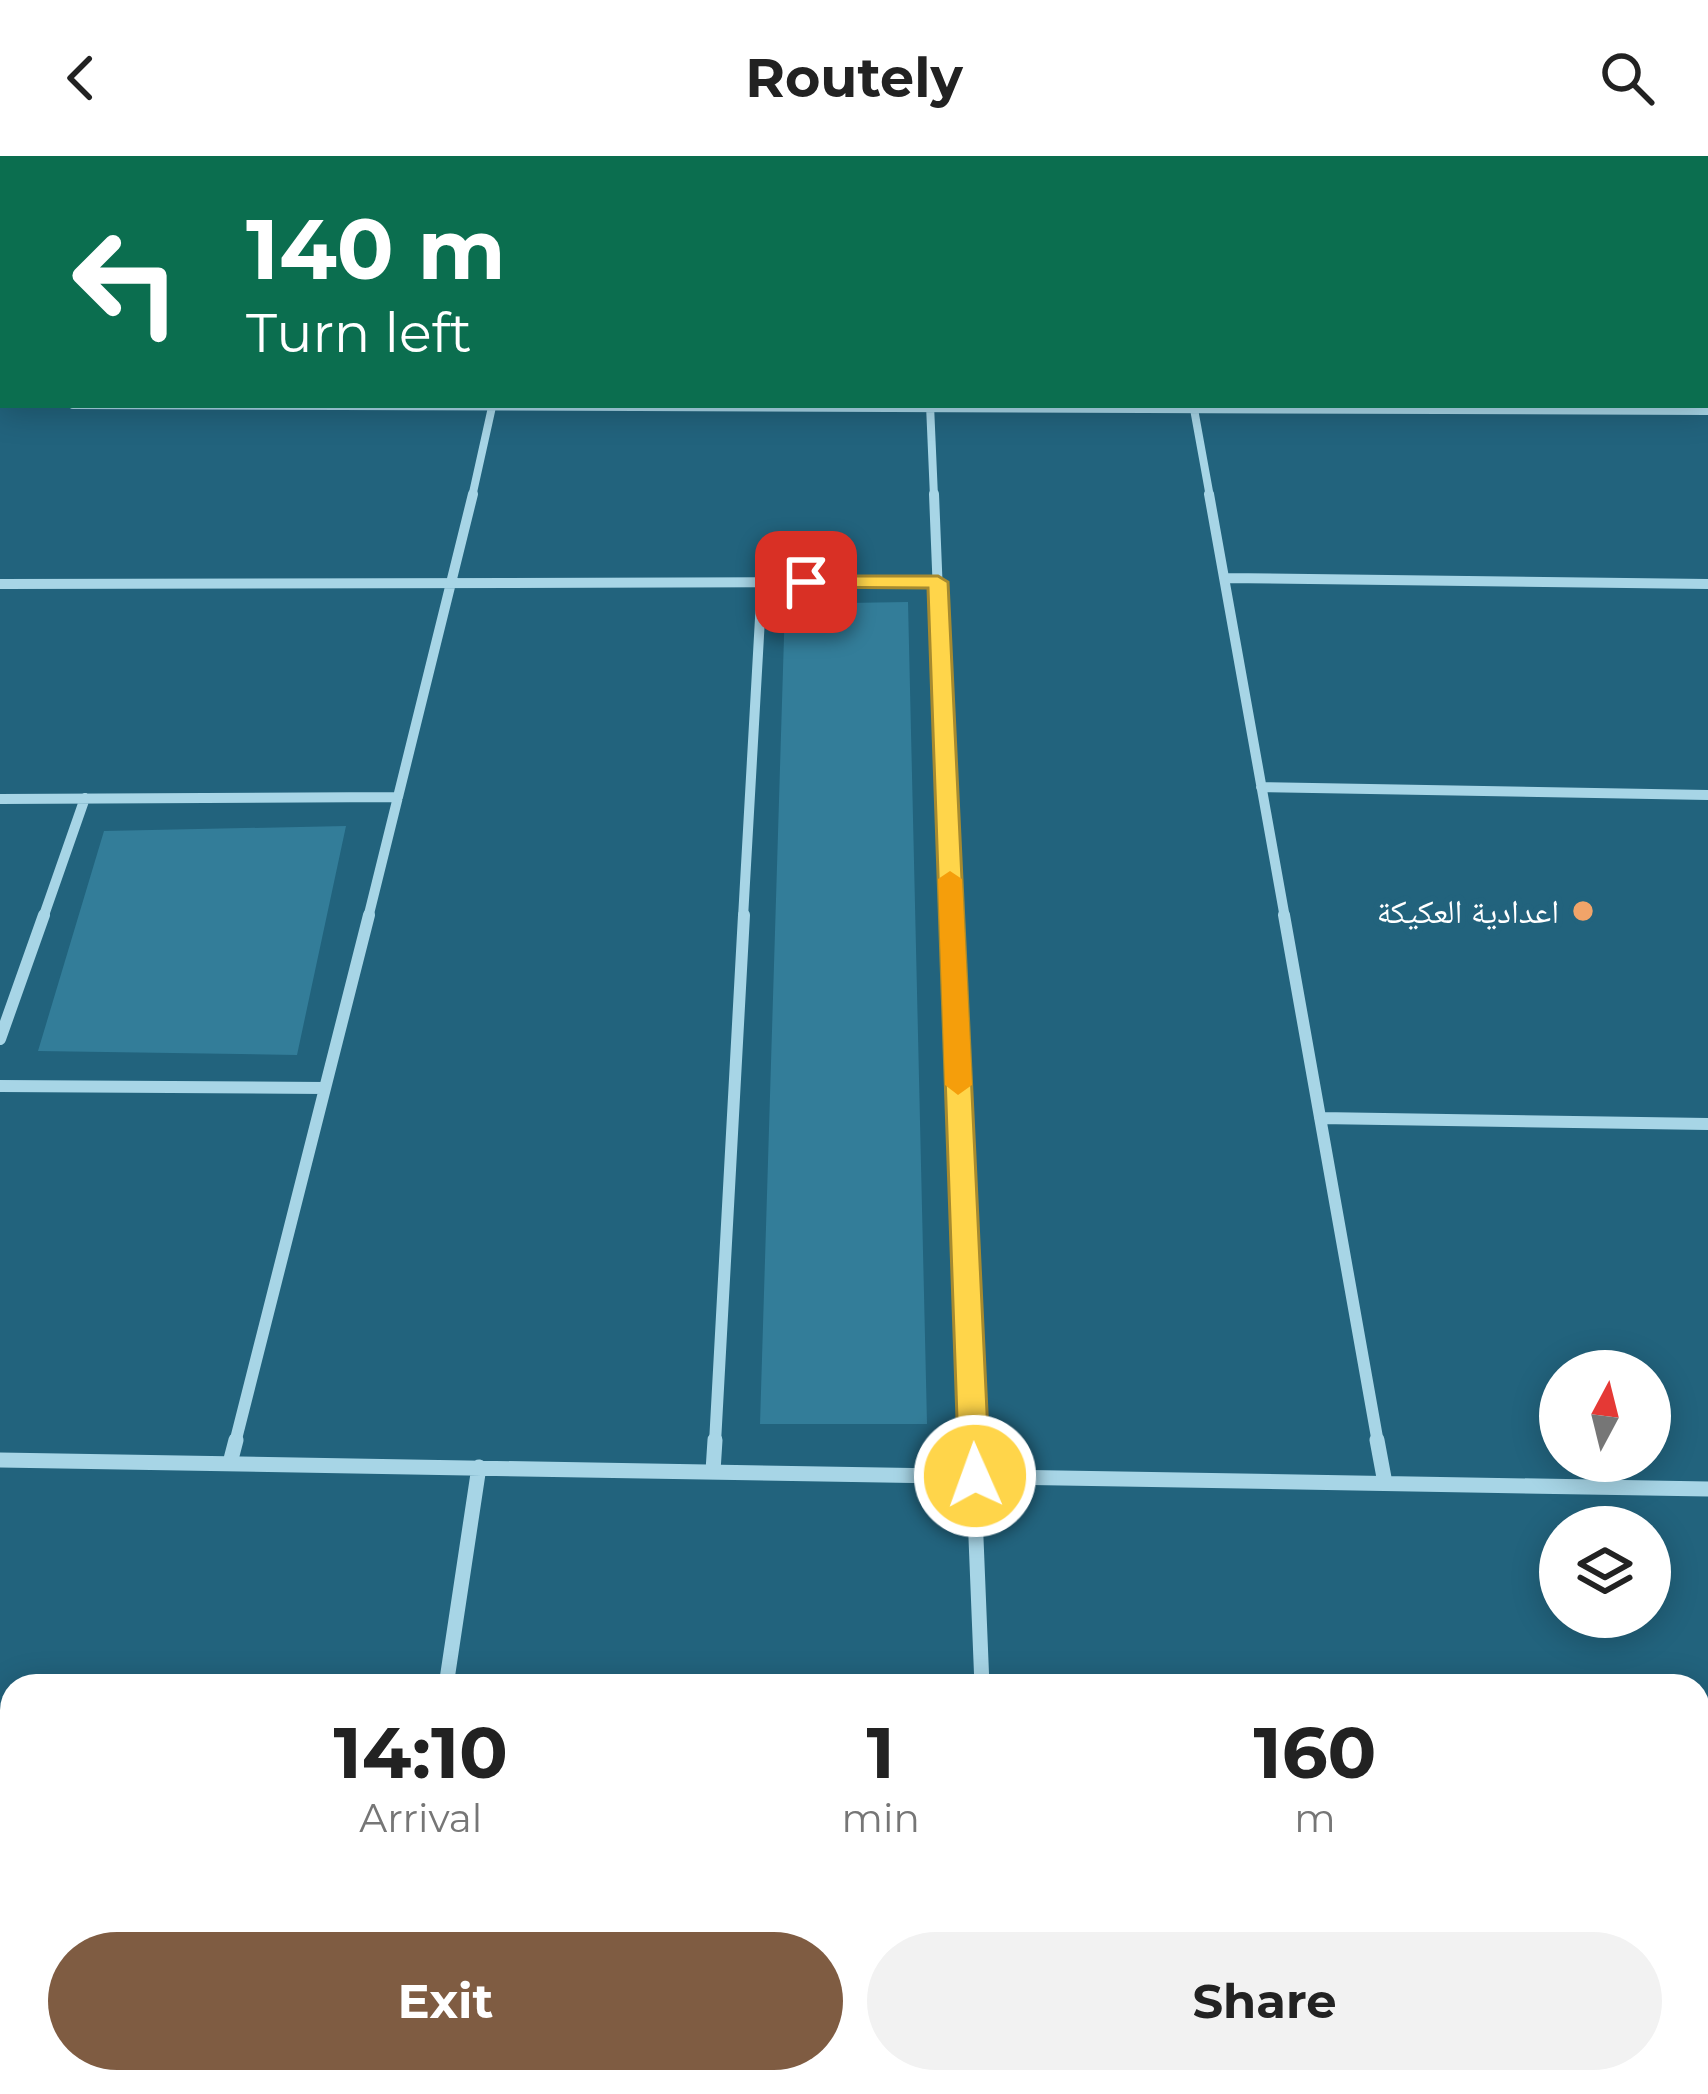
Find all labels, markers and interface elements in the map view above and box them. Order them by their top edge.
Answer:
icon: back [48,45,114,111]
text: Routely [745,45,963,111]
icon: search [1594,45,1660,111]
text: 140 m [246,198,506,300]
icon: left [48,204,204,360]
text: Turn left [246,300,472,366]
pin [755,531,857,633]
icon: arrive [773,549,839,615]
place label: اعدادية العكيكة [1377,891,1559,931]
marker: اعدادية العكيكة [1570,898,1596,924]
north arrow [1539,1350,1671,1482]
map controls [1539,1350,1671,1638]
position arrow [912,1413,1038,1539]
button: layers [1539,1506,1671,1638]
text: 14:10 [334,1708,508,1796]
text: 1 [867,1708,895,1796]
text: 160 [1253,1708,1376,1796]
text: Arrival [359,1794,482,1842]
text: min [842,1794,920,1842]
text: m [1294,1794,1336,1842]
button: Exit [48,1932,843,2070]
button: Share [867,1932,1662,2070]

